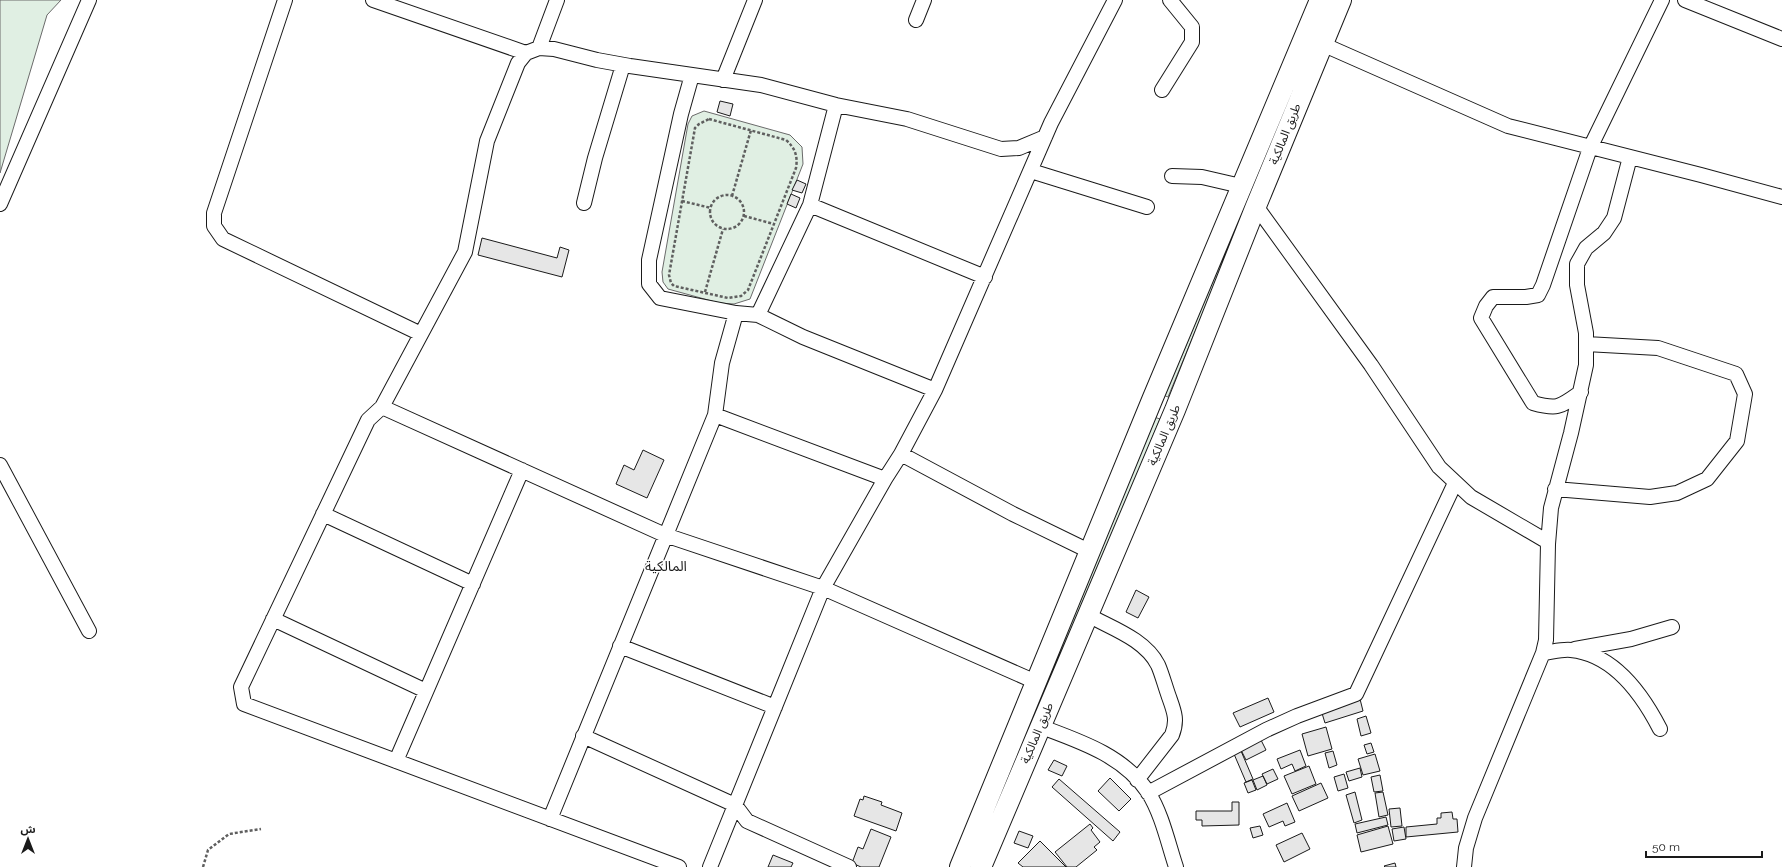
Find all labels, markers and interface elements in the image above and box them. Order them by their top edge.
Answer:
street label: طريق المالكية [1266,101,1305,167]
street label: طريق المالكية [1145,402,1184,468]
district label: المالكية [645,558,687,574]
street label: طريق المالكية [1018,700,1057,766]
north arrow [8,819,48,859]
text: ش [20,823,36,836]
scale bar [1646,833,1762,859]
text: 50 m [1652,840,1680,854]

